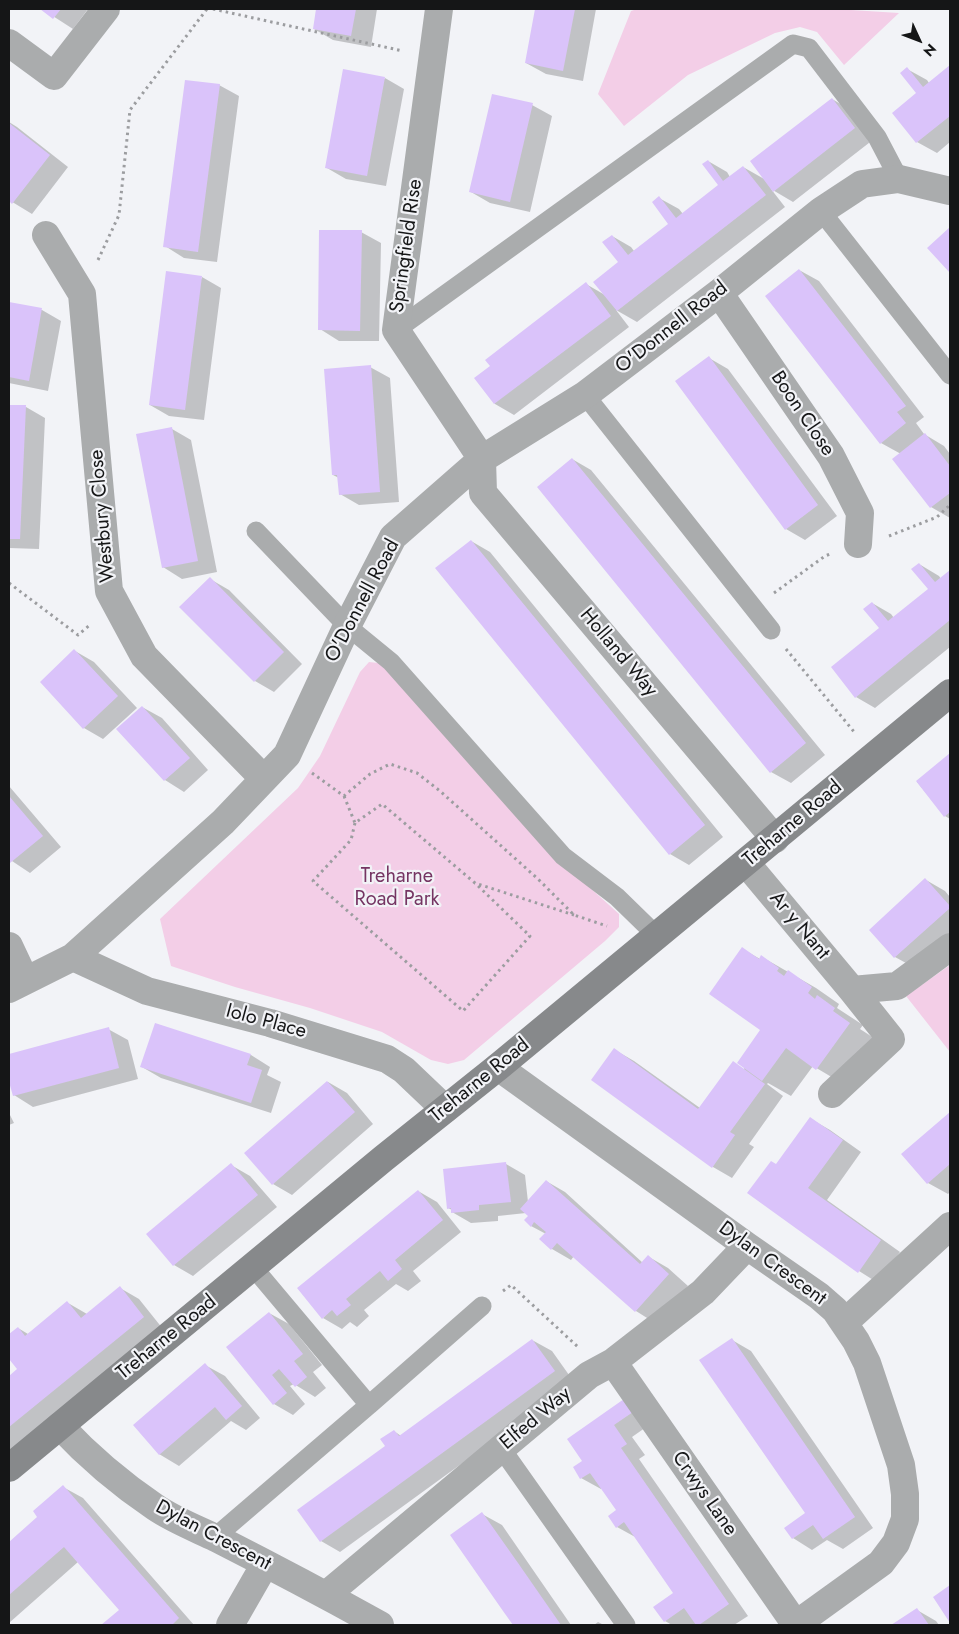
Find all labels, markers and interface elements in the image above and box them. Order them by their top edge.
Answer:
north arrow [894,15,944,65]
text: N [919,39,941,61]
street label: Springfield Rise [386,178,428,314]
street label: O'Donnell Road [611,277,733,379]
street label: Boon Close [765,367,839,461]
street label: Westbury Close [85,449,121,583]
street label: O'Donnell Road [321,535,405,667]
street label: Holland Way [574,604,662,702]
street label: Treharne Road [739,776,847,872]
park label: Treharne Road Park [355,865,439,912]
street label: Ar y Nant [764,887,834,965]
street label: Iolo Place [223,1000,309,1044]
street label: Treharne Road [425,1033,535,1129]
street label: Dylan Crescent [713,1217,831,1311]
street label: Treharne Road [112,1290,222,1386]
street label: Elfed Way [496,1382,576,1456]
street label: Crwys Lane [666,1447,742,1541]
street label: Dylan Crescent [151,1496,275,1576]

